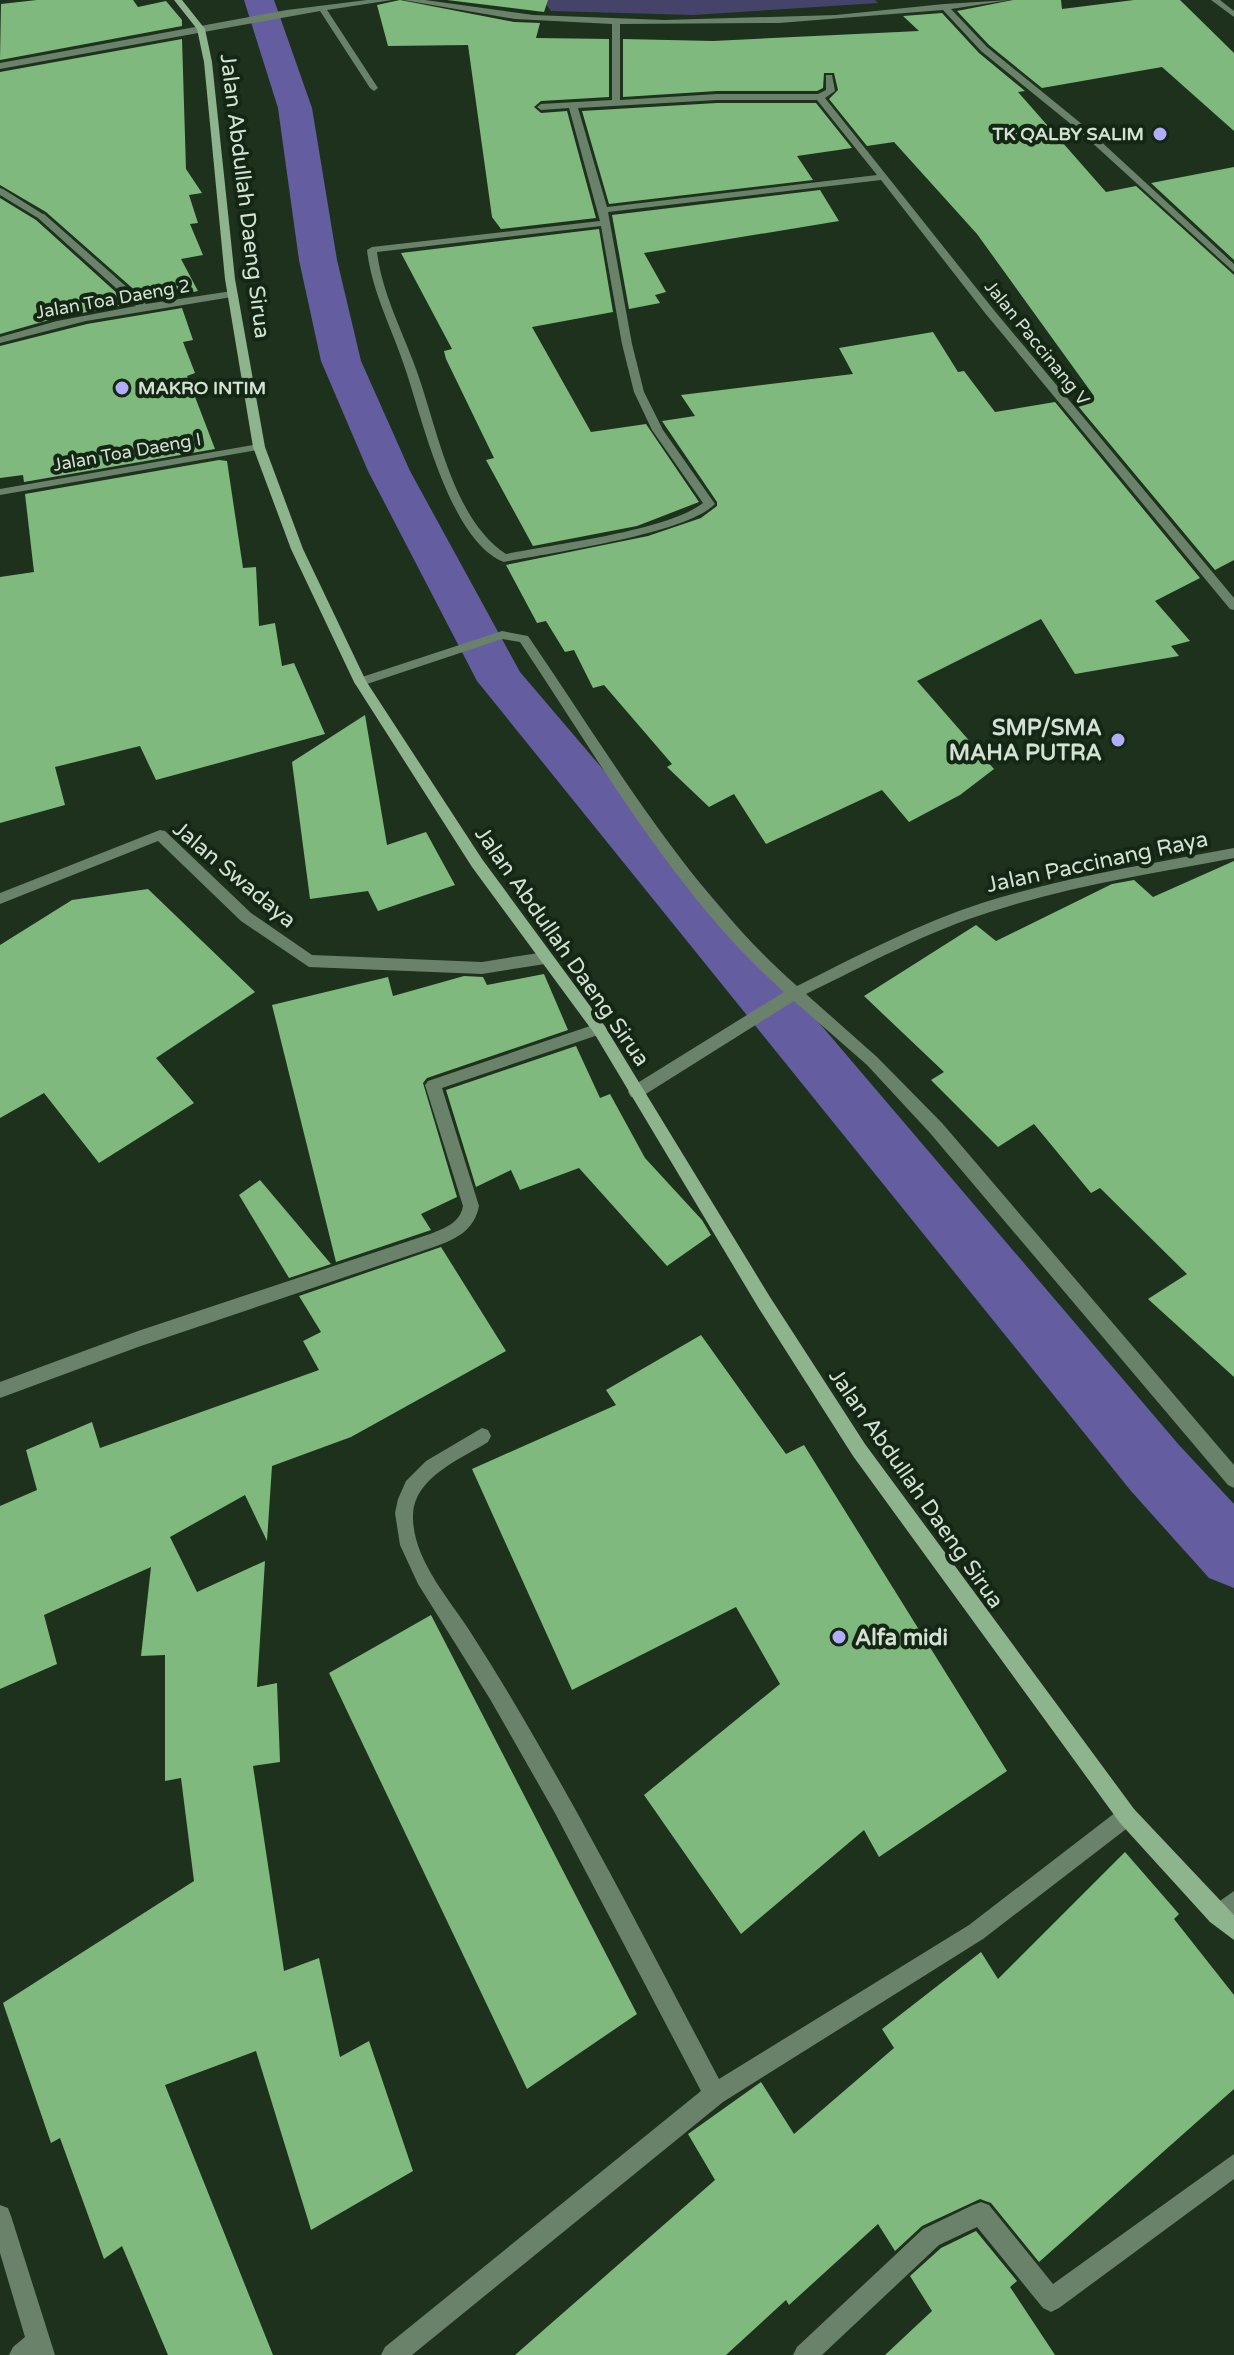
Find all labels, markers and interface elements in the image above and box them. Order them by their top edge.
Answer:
street label: Jalan Abdullah Daeng Sirua [215,52,275,340]
place label: TK QALBY SALIM [992,123,1144,145]
marker: TK QALBY SALIM [1151,125,1169,143]
street label: Jalan Toa Daeng 2 [34,275,192,323]
street label: Jalan Paccinang V [980,276,1095,410]
place label: MAKRO INTIM [138,377,266,399]
marker: MAKRO INTIM [113,379,131,397]
street label: Jalan Toa Daeng I [51,428,203,476]
place label: SMP/SMA MAHA PUTRA [949,715,1102,766]
marker: SMP/SMA MAHA PUTRA [1109,731,1127,749]
street label: Jalan Swadaya [168,816,301,934]
street label: Jalan Abdullah Daeng Sirua [469,822,655,1071]
street label: Jalan Paccinang Raya [984,826,1210,898]
street label: Jalan Abdullah Daeng Sirua [823,1364,1009,1613]
place label: Alfa midi [855,1625,948,1651]
marker: Alfa midi [830,1628,848,1646]

